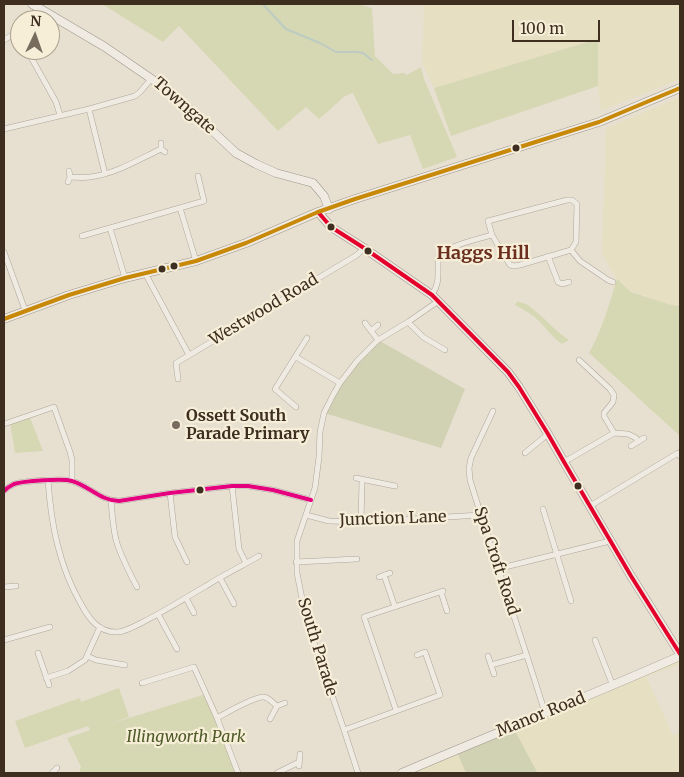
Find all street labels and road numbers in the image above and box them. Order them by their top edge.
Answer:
street label: Towngate [149,74,219,138]
street label: Westwood Road [206,270,322,350]
street label: Spa Croft Road [469,504,523,618]
street label: Junction Lane [339,508,447,530]
street label: South Parade [293,596,341,698]
street label: Manor Road [494,688,588,742]

